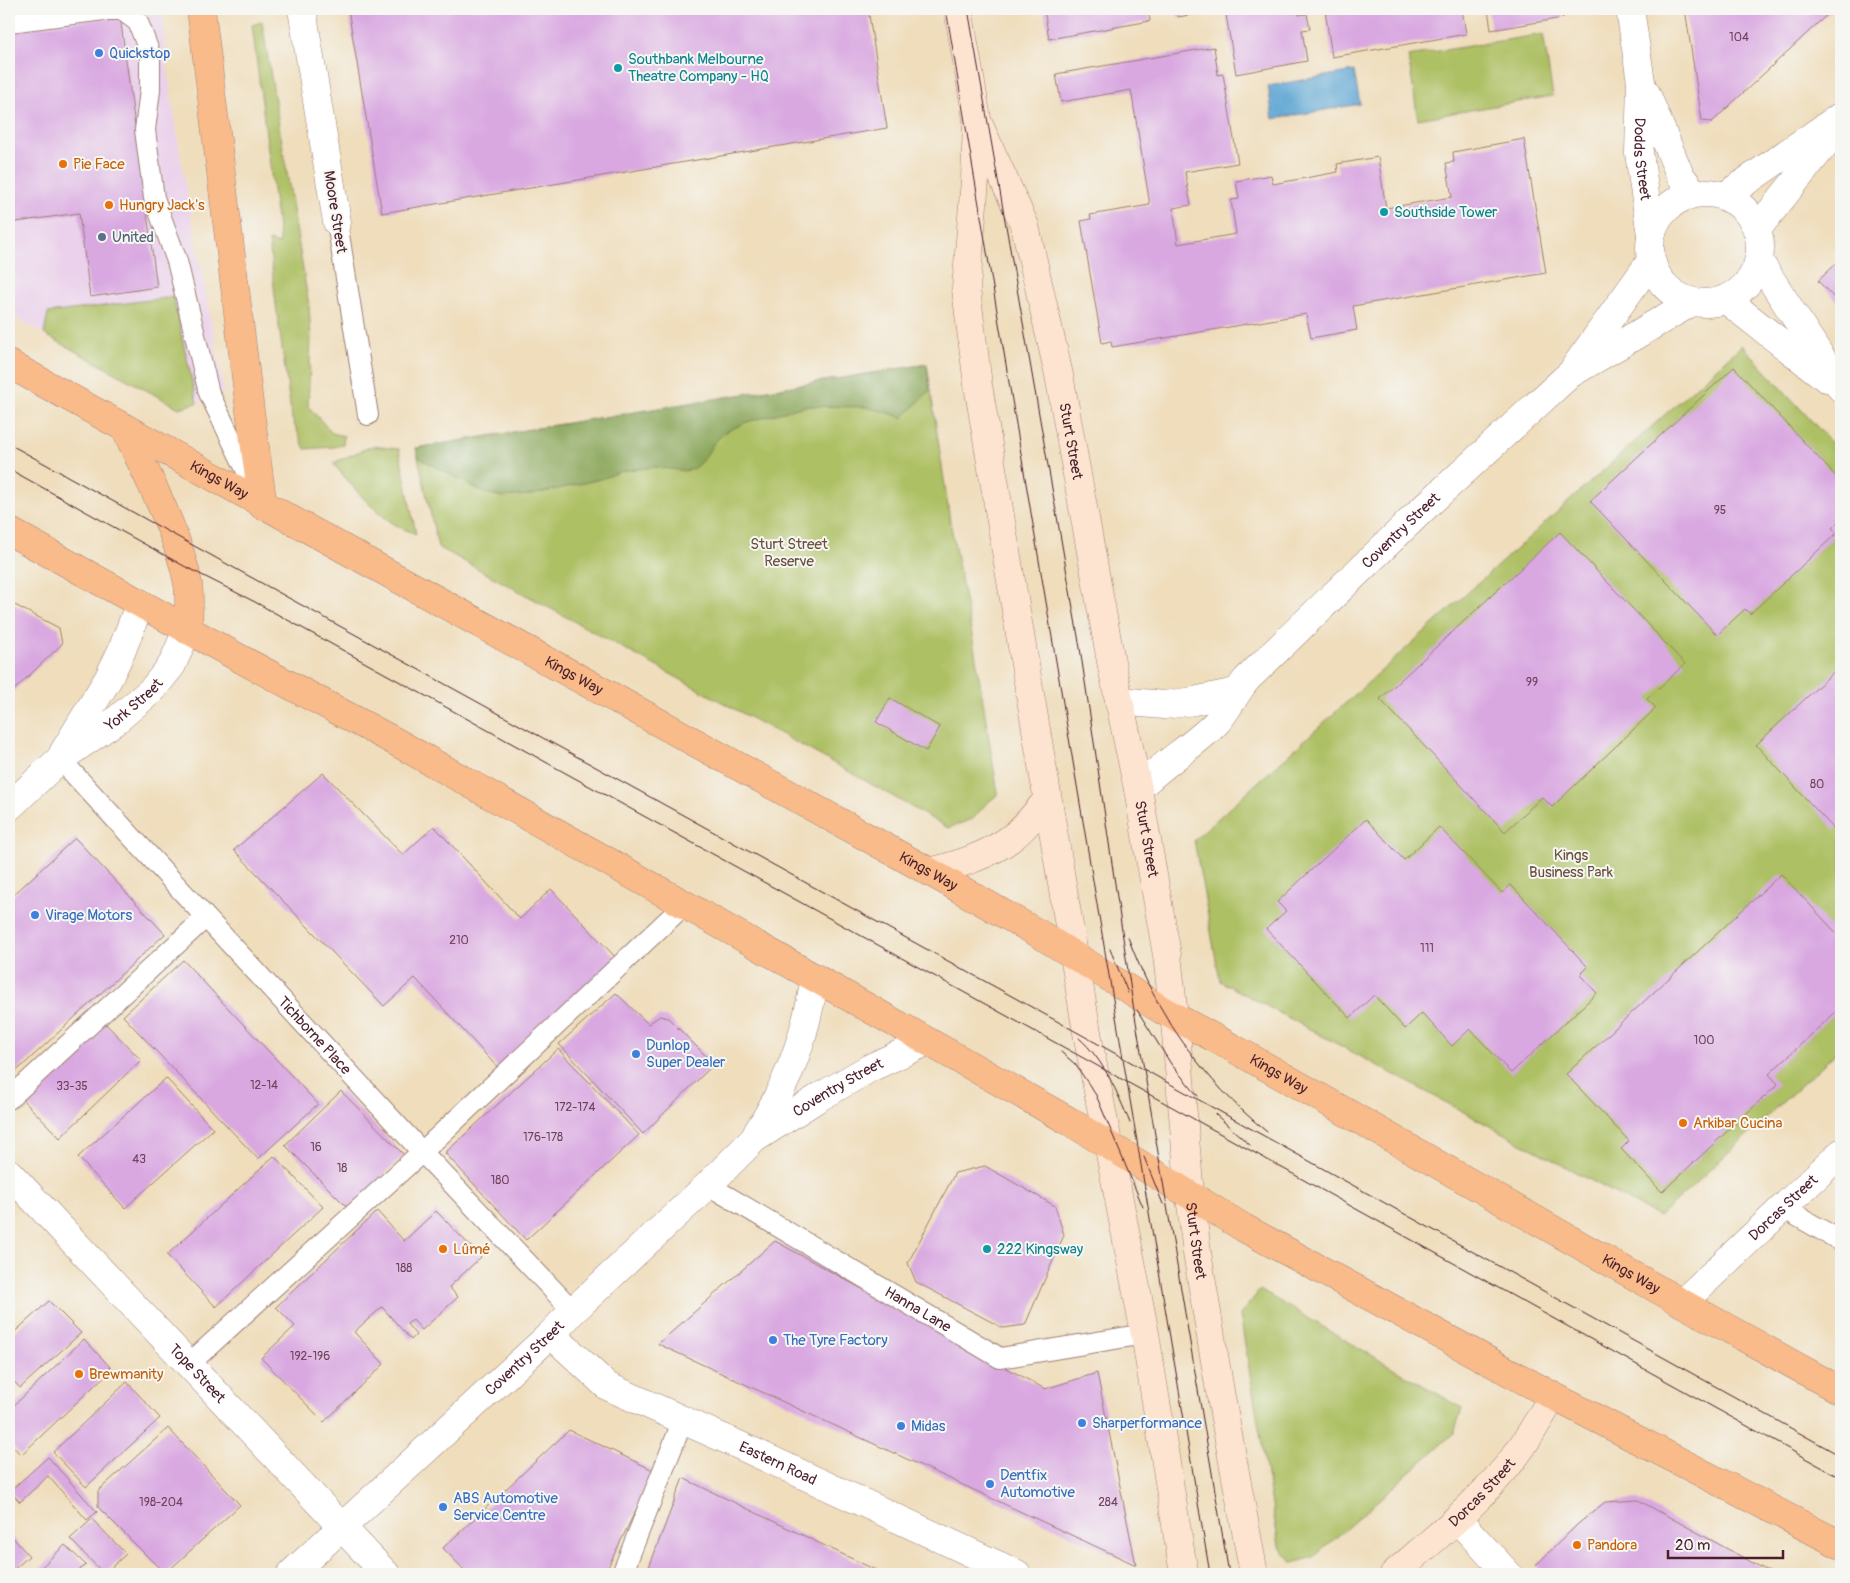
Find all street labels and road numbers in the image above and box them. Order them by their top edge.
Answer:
street label: Dodds Street [1629,117,1655,202]
street label: Moore Street [319,169,351,256]
street label: Sturt Street [1055,401,1087,482]
street label: Kings Way [187,456,252,504]
street label: Coventry Street [1358,488,1445,572]
street label: Kings Way [541,652,607,700]
street label: York Street [100,674,168,735]
street label: Sturt Street [1131,799,1163,880]
street label: Kings Way [896,847,961,895]
street label: Tichborne Place [274,993,356,1079]
street label: Kings Way [1246,1050,1312,1098]
street label: Coventry Street [789,1053,887,1121]
street label: Dorcas Street [1745,1170,1822,1245]
street label: Sturt Street [1181,1201,1211,1282]
street label: Kings Way [1599,1250,1664,1298]
street label: Hanna Lane [881,1282,955,1337]
street label: Coventry Street [481,1316,569,1400]
street label: Tope Street [165,1340,230,1408]
street label: Eastern Road [736,1437,820,1489]
street label: Dorcas Street [1445,1454,1520,1531]

